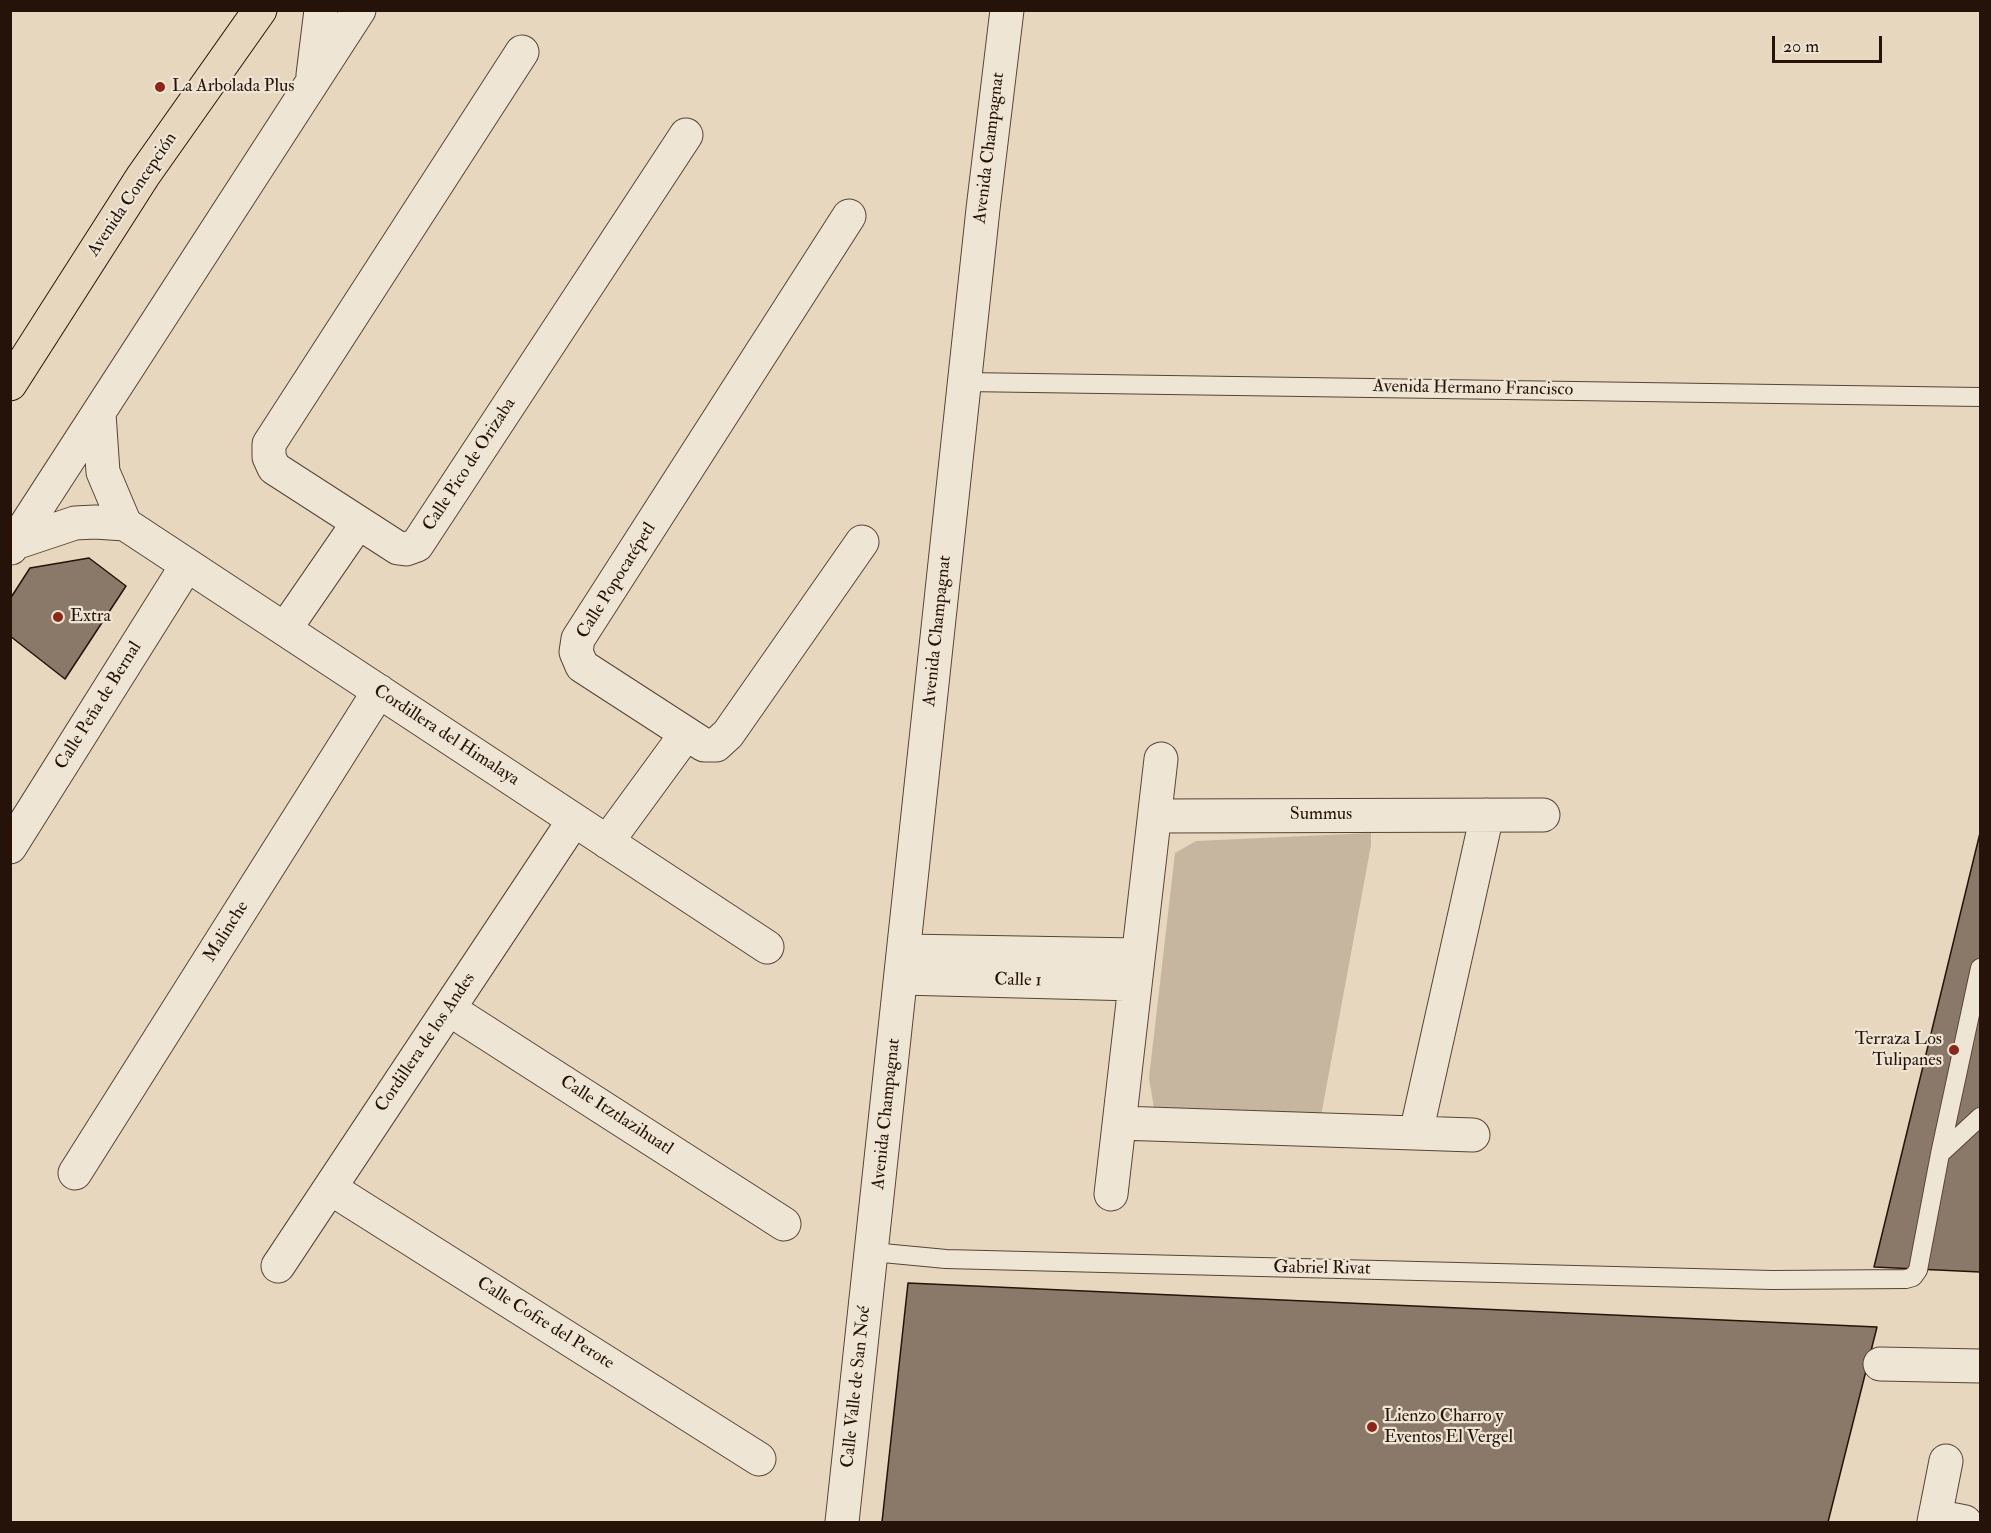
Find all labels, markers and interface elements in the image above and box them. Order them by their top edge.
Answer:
scale bar [1775,24,1884,62]
text: 20 m [1783,35,1819,58]
street label: Avenida Champagnat [970,71,1010,225]
place label: La Arbolada Plus [172,76,294,98]
marker: La Arbolada Plus [153,80,167,94]
street label: Avenida Concepción [84,129,182,261]
street label: Avenida Hermano Francisco [1373,376,1573,402]
street label: Calle Pico de Orizaba [419,394,521,536]
street label: Calle Popocatépetl [573,519,661,643]
street label: Avenida Champagnat [919,554,957,708]
place label: Extra [70,606,111,628]
marker: Extra [51,610,65,624]
street label: Calle Peña de Bernal [51,638,147,774]
street label: Cordillera del Himalaya [369,681,523,791]
street label: Summus [1290,804,1352,826]
street label: Malinche [200,898,254,966]
street label: Cordillera de los Andes [371,969,481,1117]
street label: Calle 1 [994,970,1042,992]
place label: Terraza Los Tulipanes [1855,1029,1942,1072]
street label: Avenida Champagnat [868,1037,906,1191]
marker: Terraza Los Tulipanes [1947,1043,1961,1057]
street label: Calle Itztlazihuatl [555,1071,677,1161]
street label: Gabriel Rivat [1273,1257,1371,1281]
street label: Calle Cofre del Perote [472,1273,618,1375]
street label: Calle Valle de San Noé [838,1305,876,1469]
place label: Lienzo Charro y Eventos El Vergel [1384,1406,1513,1448]
marker: Lienzo Charro y Eventos El Vergel [1365,1420,1379,1434]

